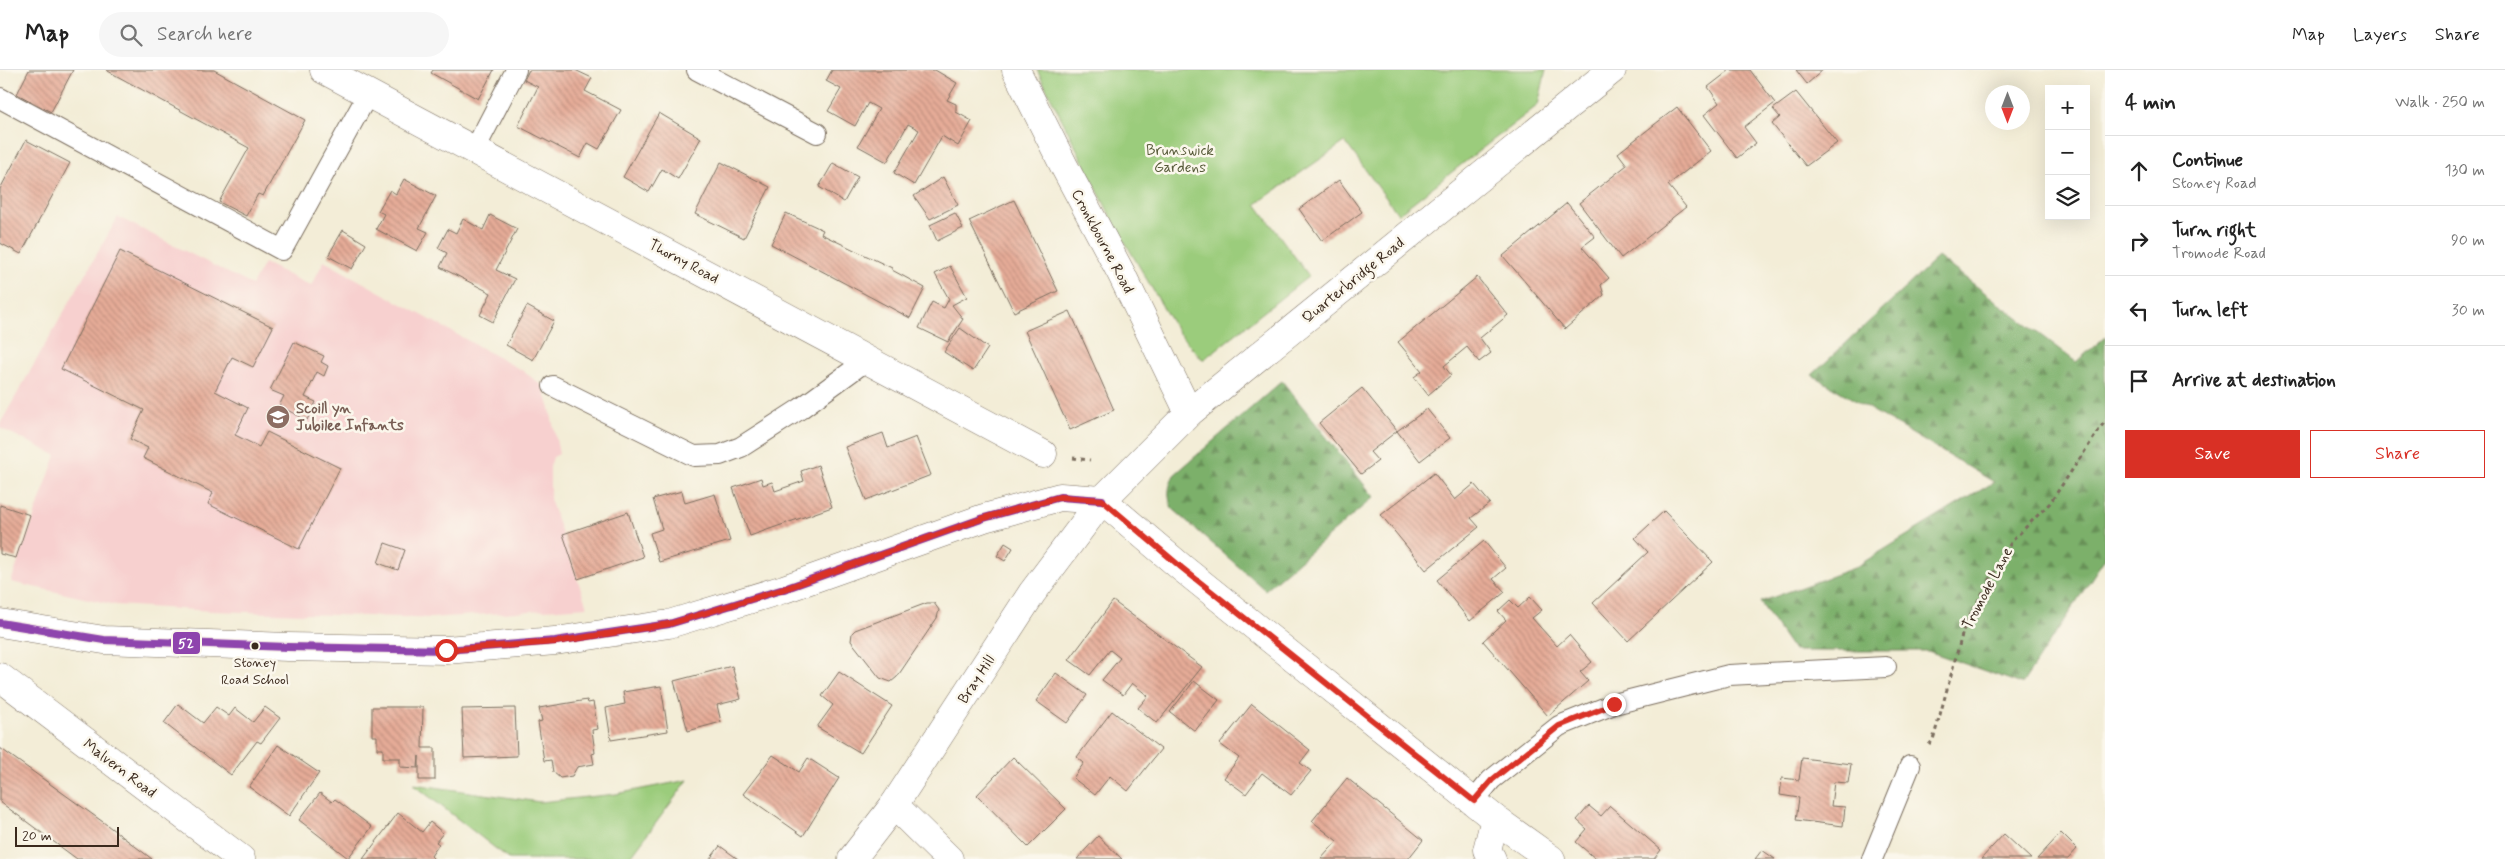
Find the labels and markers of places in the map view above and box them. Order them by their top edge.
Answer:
place label: Scoill yn Jubilee Infants [296,399,404,436]
school or university icon: Scoill yn Jubilee Infants [265,404,291,430]
marker: Stoney Road School [250,641,260,651]
place label: Stoney Road School [221,654,289,689]

